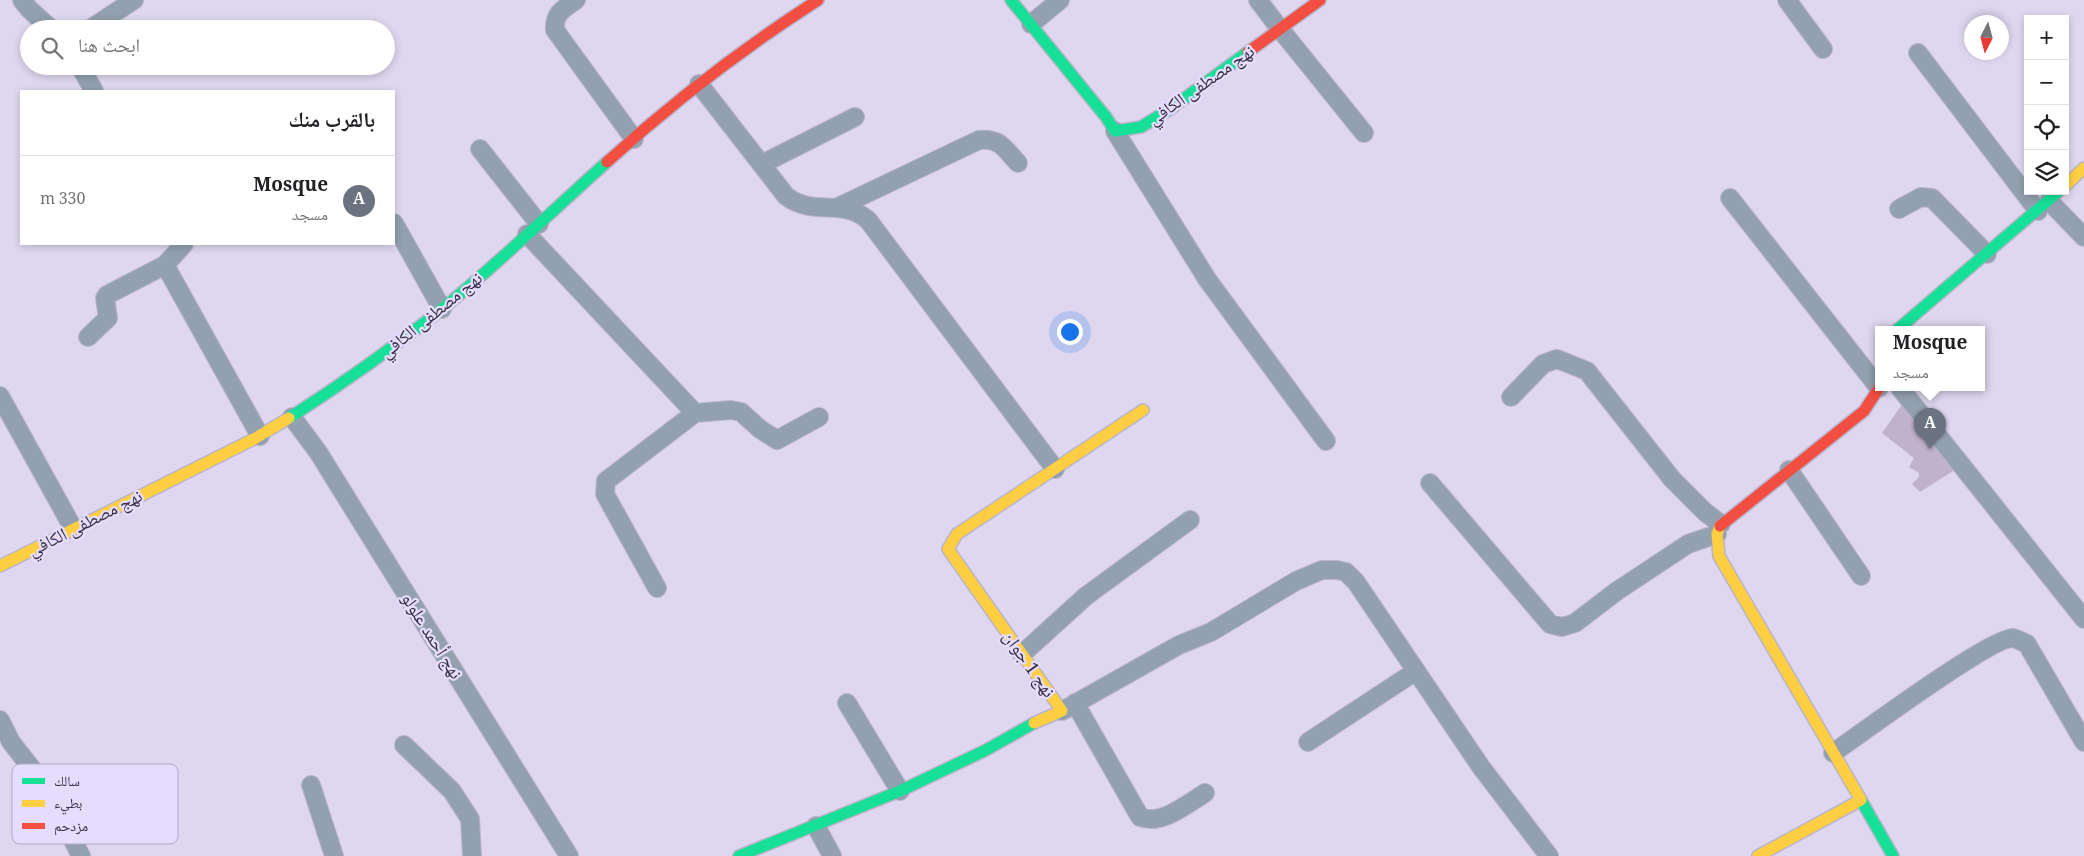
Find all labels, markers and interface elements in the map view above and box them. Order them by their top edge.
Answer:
north arrow [1964,15,2009,60]
map controls [2024,15,2069,195]
button: + [2024,15,2069,60]
search box [20,20,395,75]
text: ابحث هنا [78,32,140,64]
icon: search [38,34,66,62]
street label: نهج مصطفى الكافي [1142,38,1262,135]
button: − [2024,60,2069,105]
text: بالقرب منك [288,105,375,140]
button: locate [2024,105,2069,150]
button: layers [2024,150,2069,195]
text: Mosque [253,171,328,203]
text: 330 m [40,187,86,214]
text: A [353,187,365,214]
text: مسجد [292,203,328,230]
street label: نهج مصطفى الكافي [374,265,490,368]
your location [1057,319,1083,345]
popup [1875,326,1985,391]
text: Mosque [1893,329,1967,361]
text: مسجد [1893,361,1929,388]
pin: A [1914,408,1946,449]
street label: نهج مصطفى الكافي [23,483,149,567]
street label: نهج أحمد علولو [392,588,469,686]
street label: نهج 1 جوان [993,625,1062,705]
legend [12,764,178,844]
text: سالك [54,771,80,795]
text: بطيء [54,793,83,817]
text: مزدحم [54,816,88,840]

